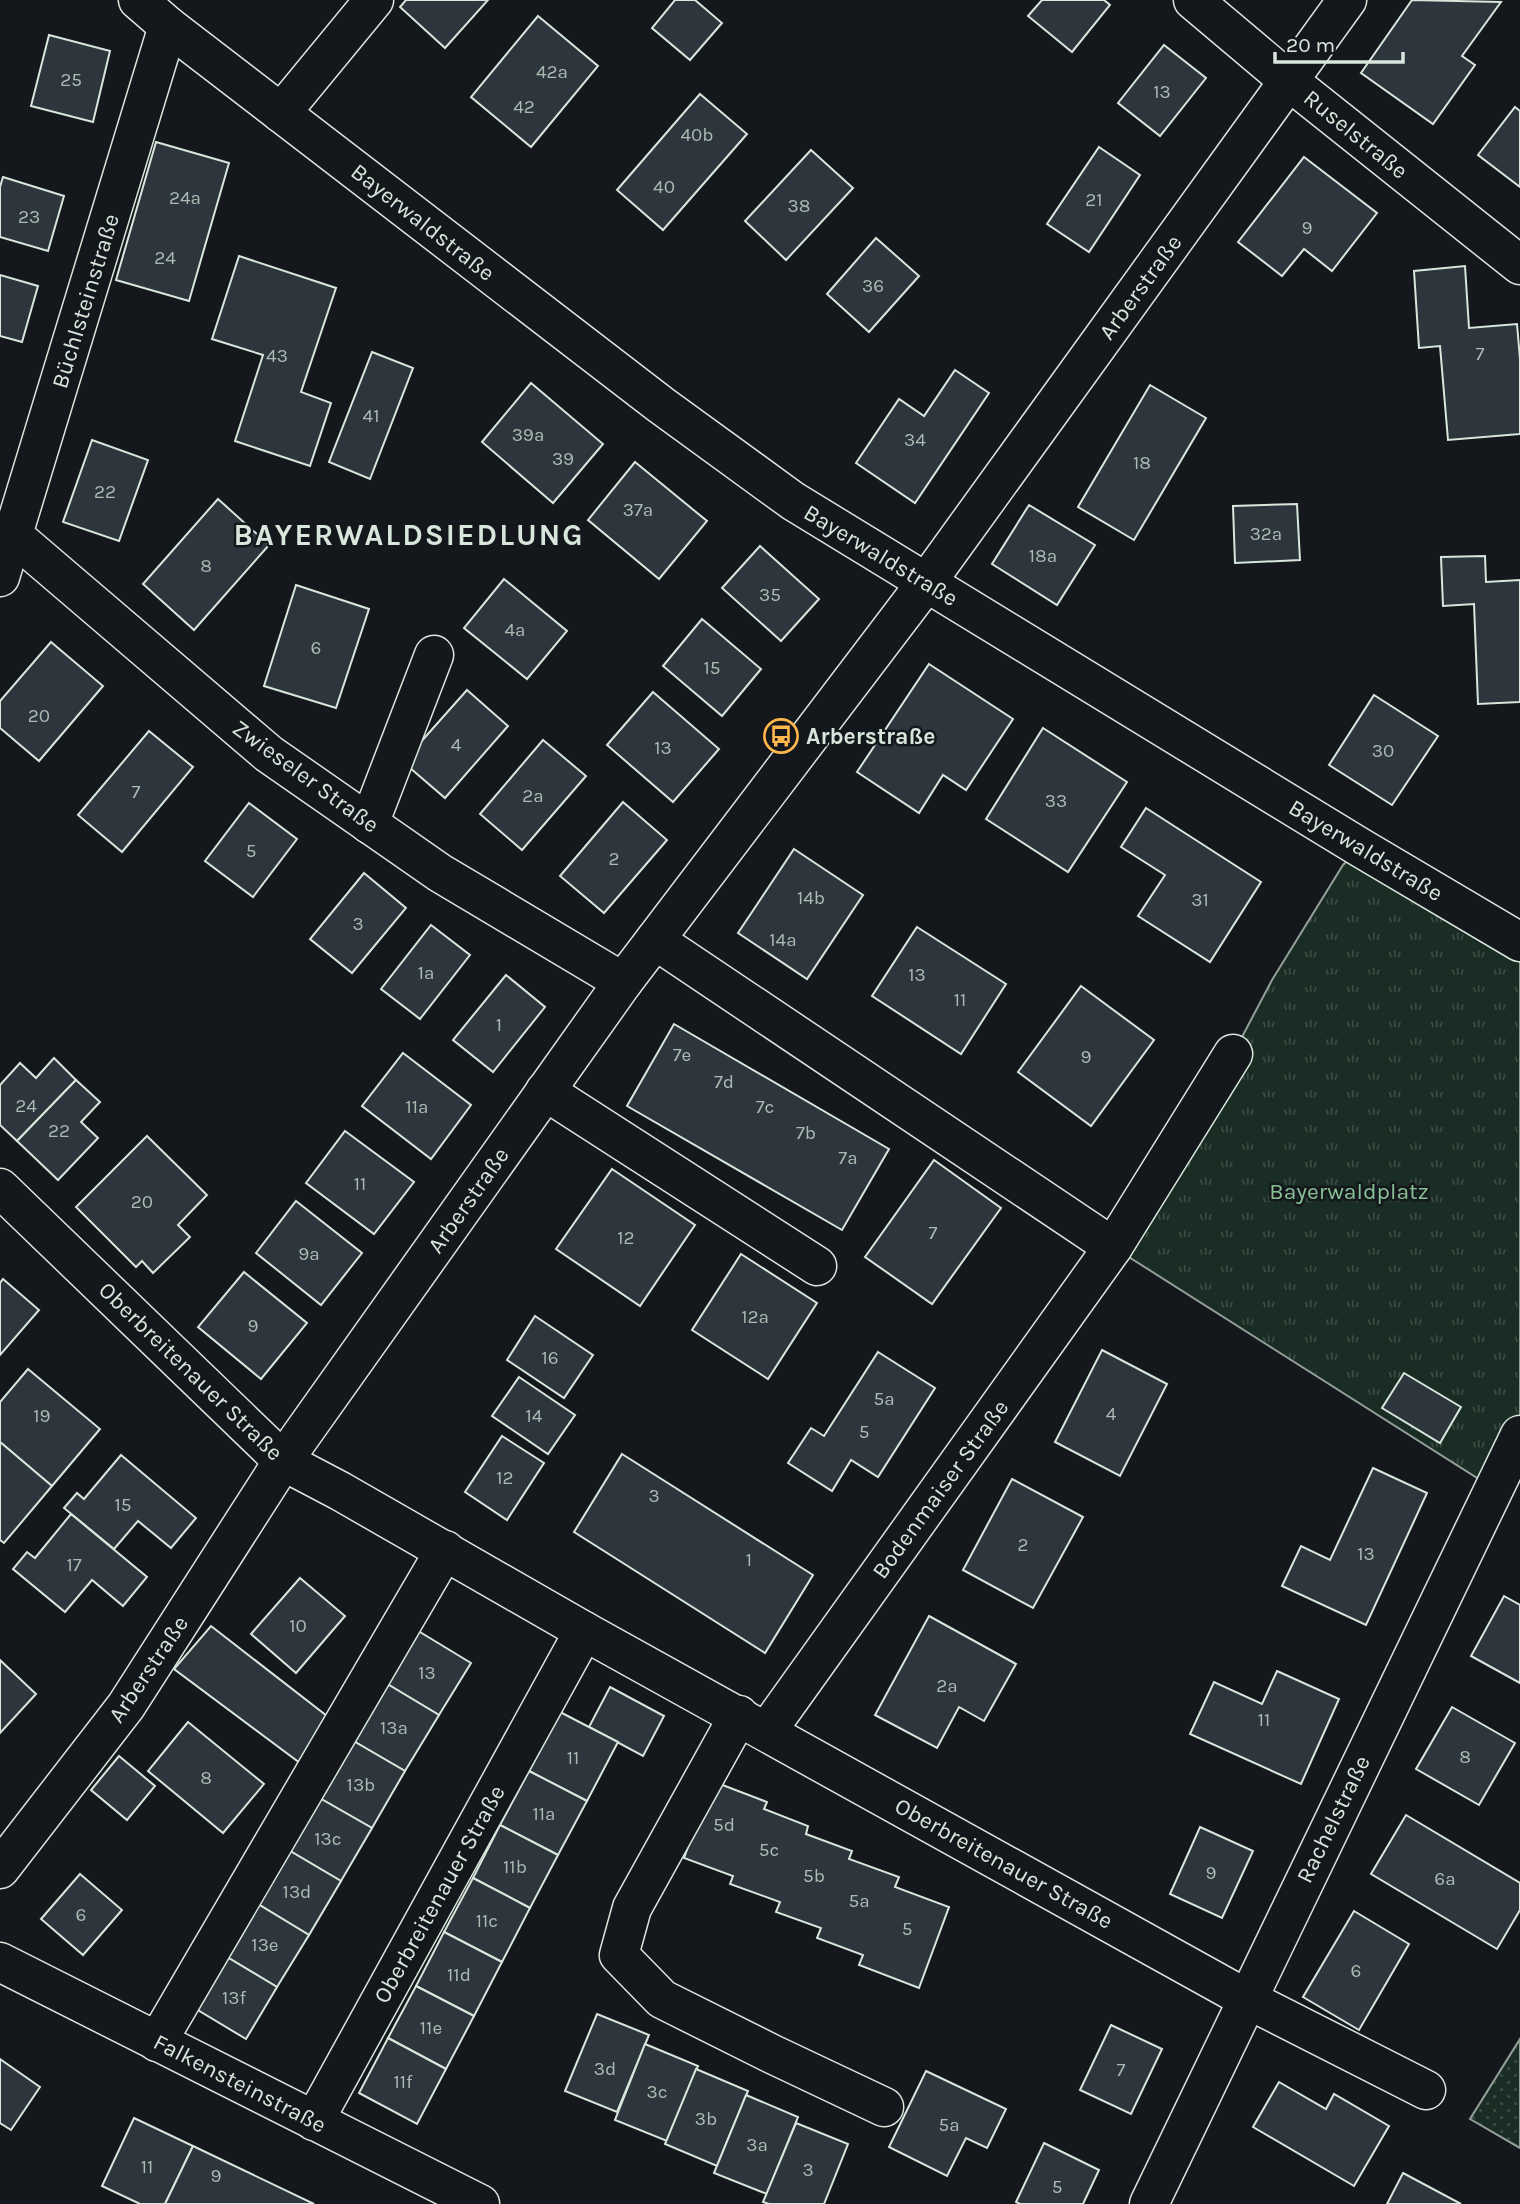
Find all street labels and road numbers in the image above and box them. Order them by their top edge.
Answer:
street label: Ruselstraße [1298,84,1413,185]
street label: Bayerwaldstraße [346,158,500,287]
street label: Büchlsteinstraße [46,210,125,392]
street label: Arberstraße [1093,230,1187,345]
street label: Bayerwaldstraße [799,499,963,612]
street label: Zwieseler Straße [227,714,384,839]
street label: Bayerwaldstraße [1284,794,1448,907]
street label: Arberstraße [422,1142,515,1258]
street label: Oberbreitenauer Straße [93,1276,288,1466]
street label: Bodenmaiser Straße [866,1395,1014,1584]
street label: Arberstraße [103,1611,194,1728]
street label: Rachelstraße [1291,1751,1376,1887]
street label: Oberbreitenauer Straße [368,1780,511,2008]
street label: Oberbreitenauer Straße [890,1792,1118,1935]
street label: Falkensteinstraße [149,2028,331,2139]

